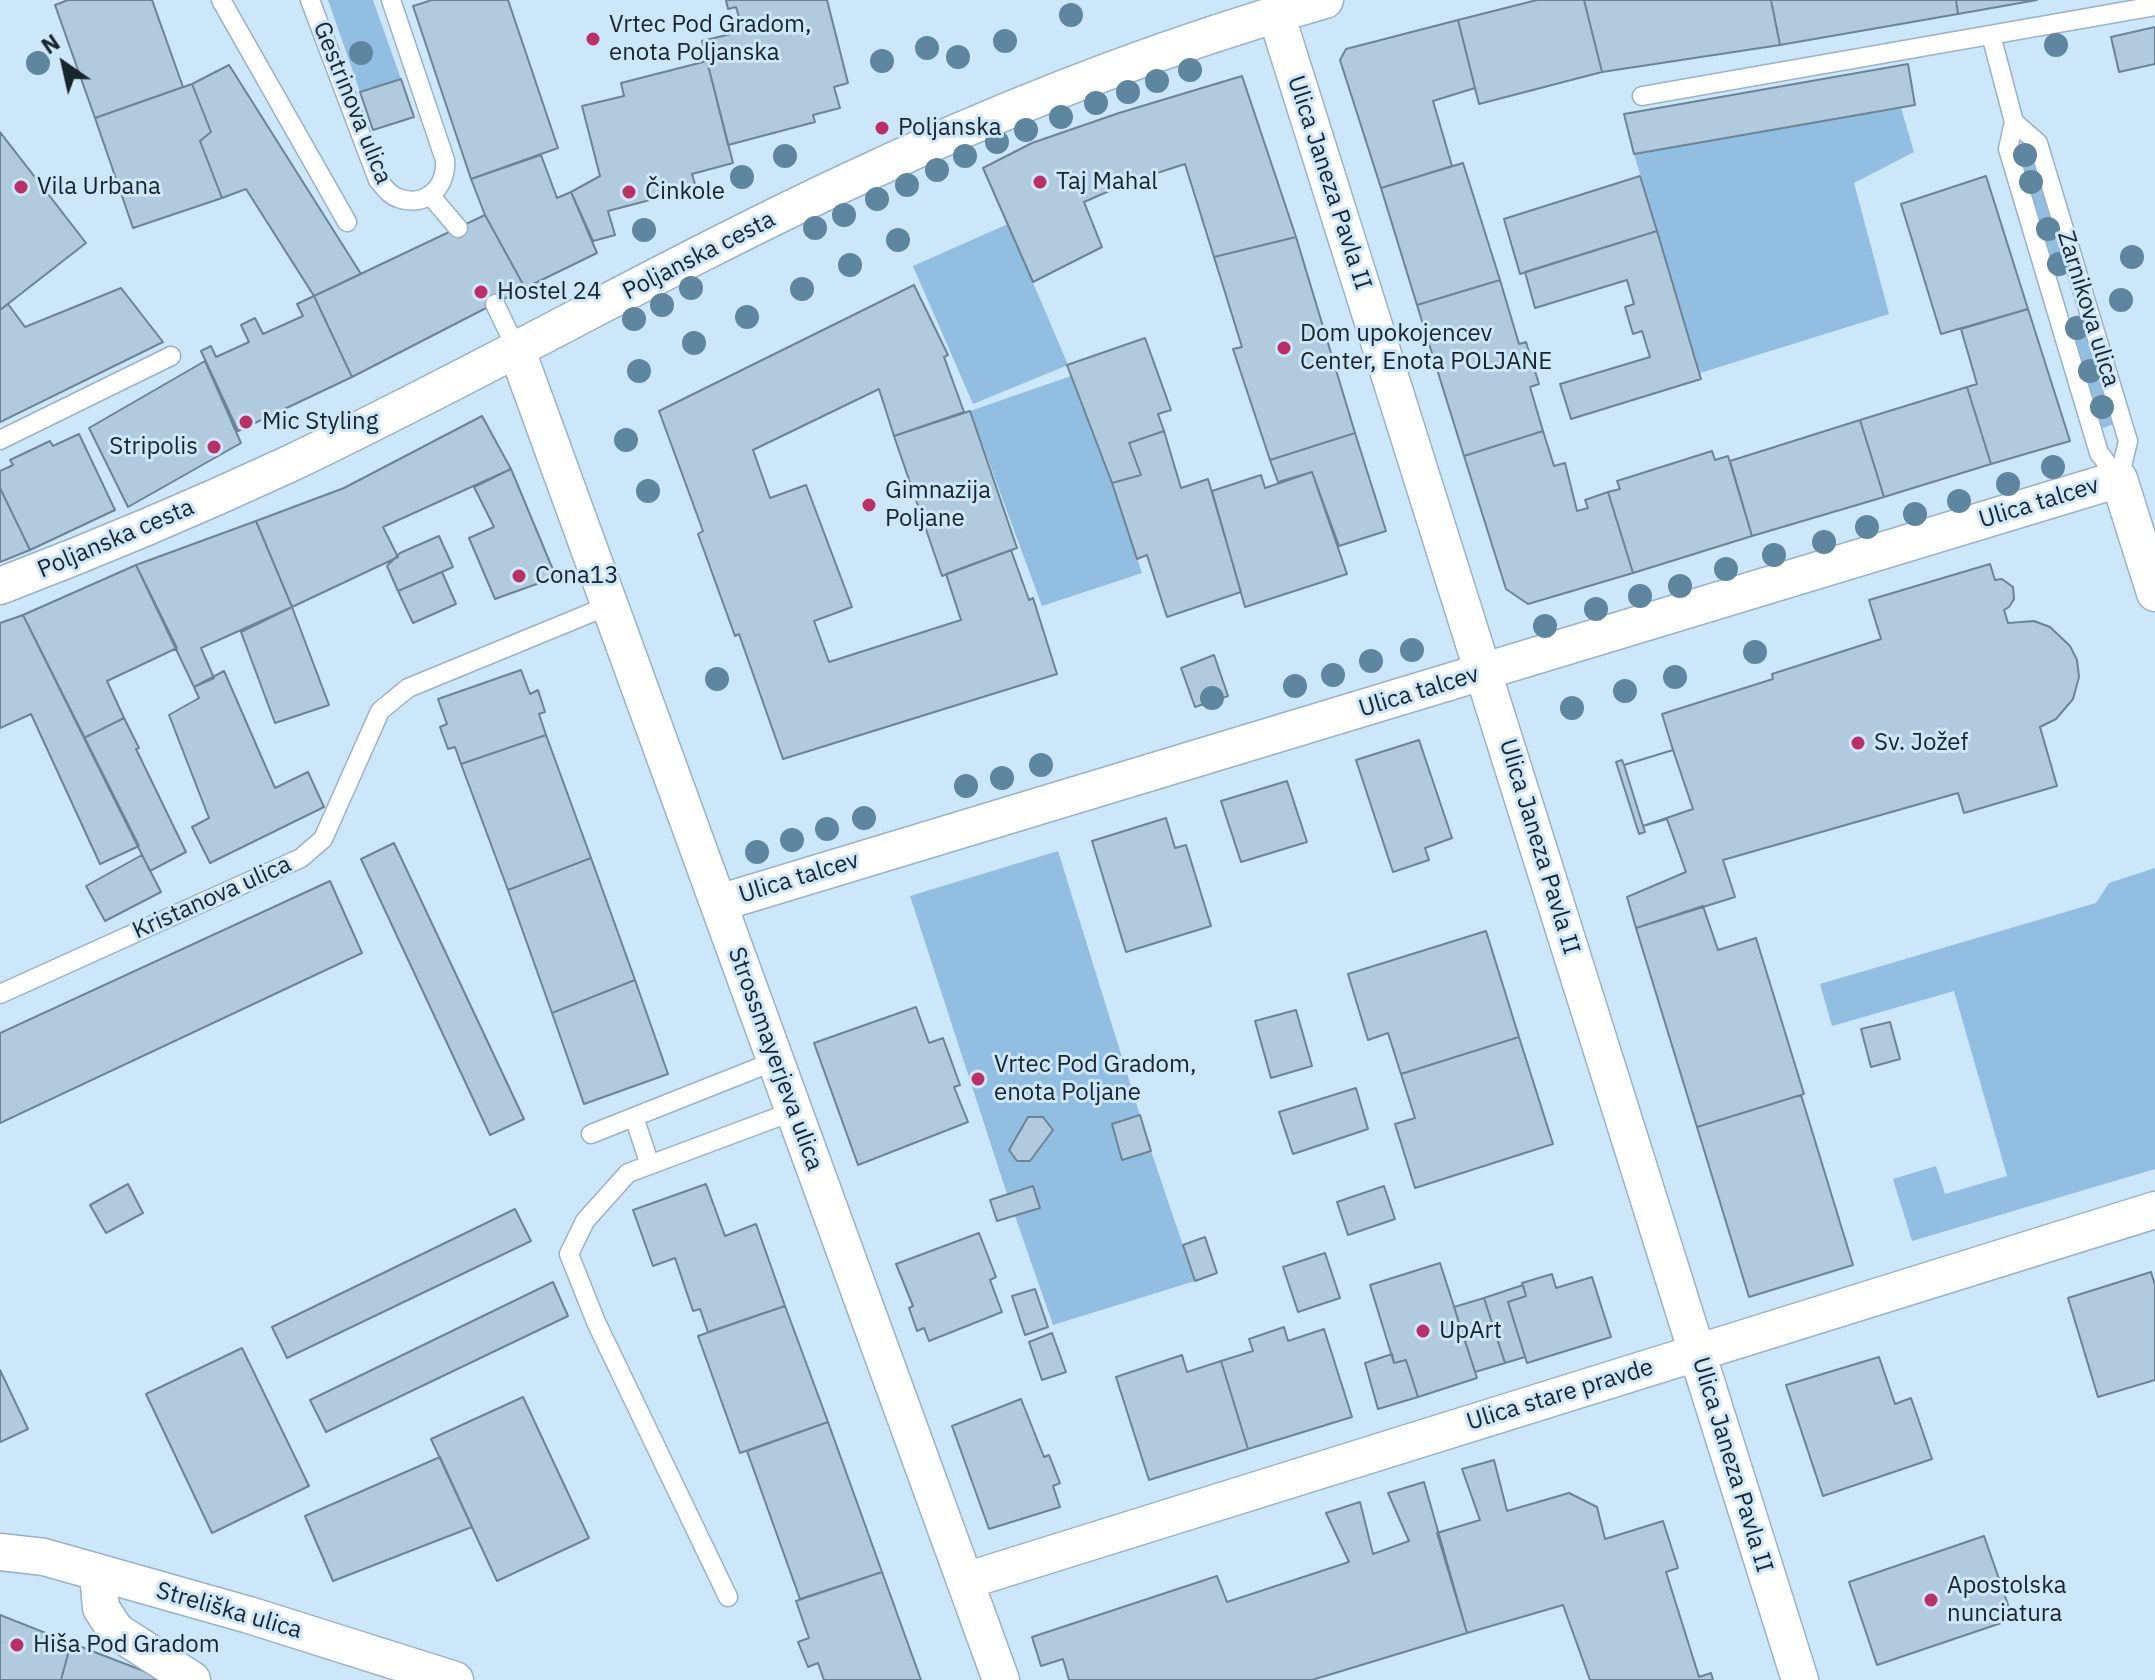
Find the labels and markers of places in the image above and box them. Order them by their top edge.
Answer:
place label: Vrtec Pod Gradom, enota Poljanska [609,11,812,67]
marker: Vrtec Pod Gradom, enota Poljanska [584,30,602,48]
place label: Poljanska [898,114,1002,142]
marker: Poljanska [873,119,891,137]
place label: Taj Mahal [1056,168,1158,196]
place label: Vila Urbana [37,173,161,201]
marker: Taj Mahal [1031,173,1049,191]
marker: Vila Urbana [12,178,30,196]
place label: Činkole [645,178,725,206]
marker: Činkole [620,183,638,201]
place label: Hostel 24 [497,278,601,306]
marker: Hostel 24 [472,283,490,301]
place label: Dom upokojencev Center, Enota POLJANE [1300,320,1552,376]
marker: Dom upokojencev Center, Enota POLJANE [1275,339,1293,357]
place label: Mic Styling [262,408,378,436]
marker: Mic Styling [237,413,255,431]
place label: Stripolis [109,433,198,461]
marker: Stripolis [205,438,223,456]
place label: Gimnazija Poljane [885,477,991,533]
marker: Gimnazija Poljane [860,496,878,514]
place label: Cona13 [535,562,619,590]
marker: Cona13 [510,567,528,585]
place label: Sv. Jožef [1874,729,1968,757]
marker: Sv. Jožef [1849,734,1867,752]
place label: Vrtec Pod Gradom, enota Poljane [994,1051,1197,1107]
marker: Vrtec Pod Gradom, enota Poljane [969,1070,987,1088]
place label: UpArt [1439,1317,1502,1345]
marker: UpArt [1414,1322,1432,1340]
place label: Apostolska nunciatura [1947,1572,2067,1628]
marker: Apostolska nunciatura [1922,1591,1940,1609]
place label: Hiša Pod Gradom [33,1631,220,1659]
marker: Hiša Pod Gradom [8,1636,26,1654]

